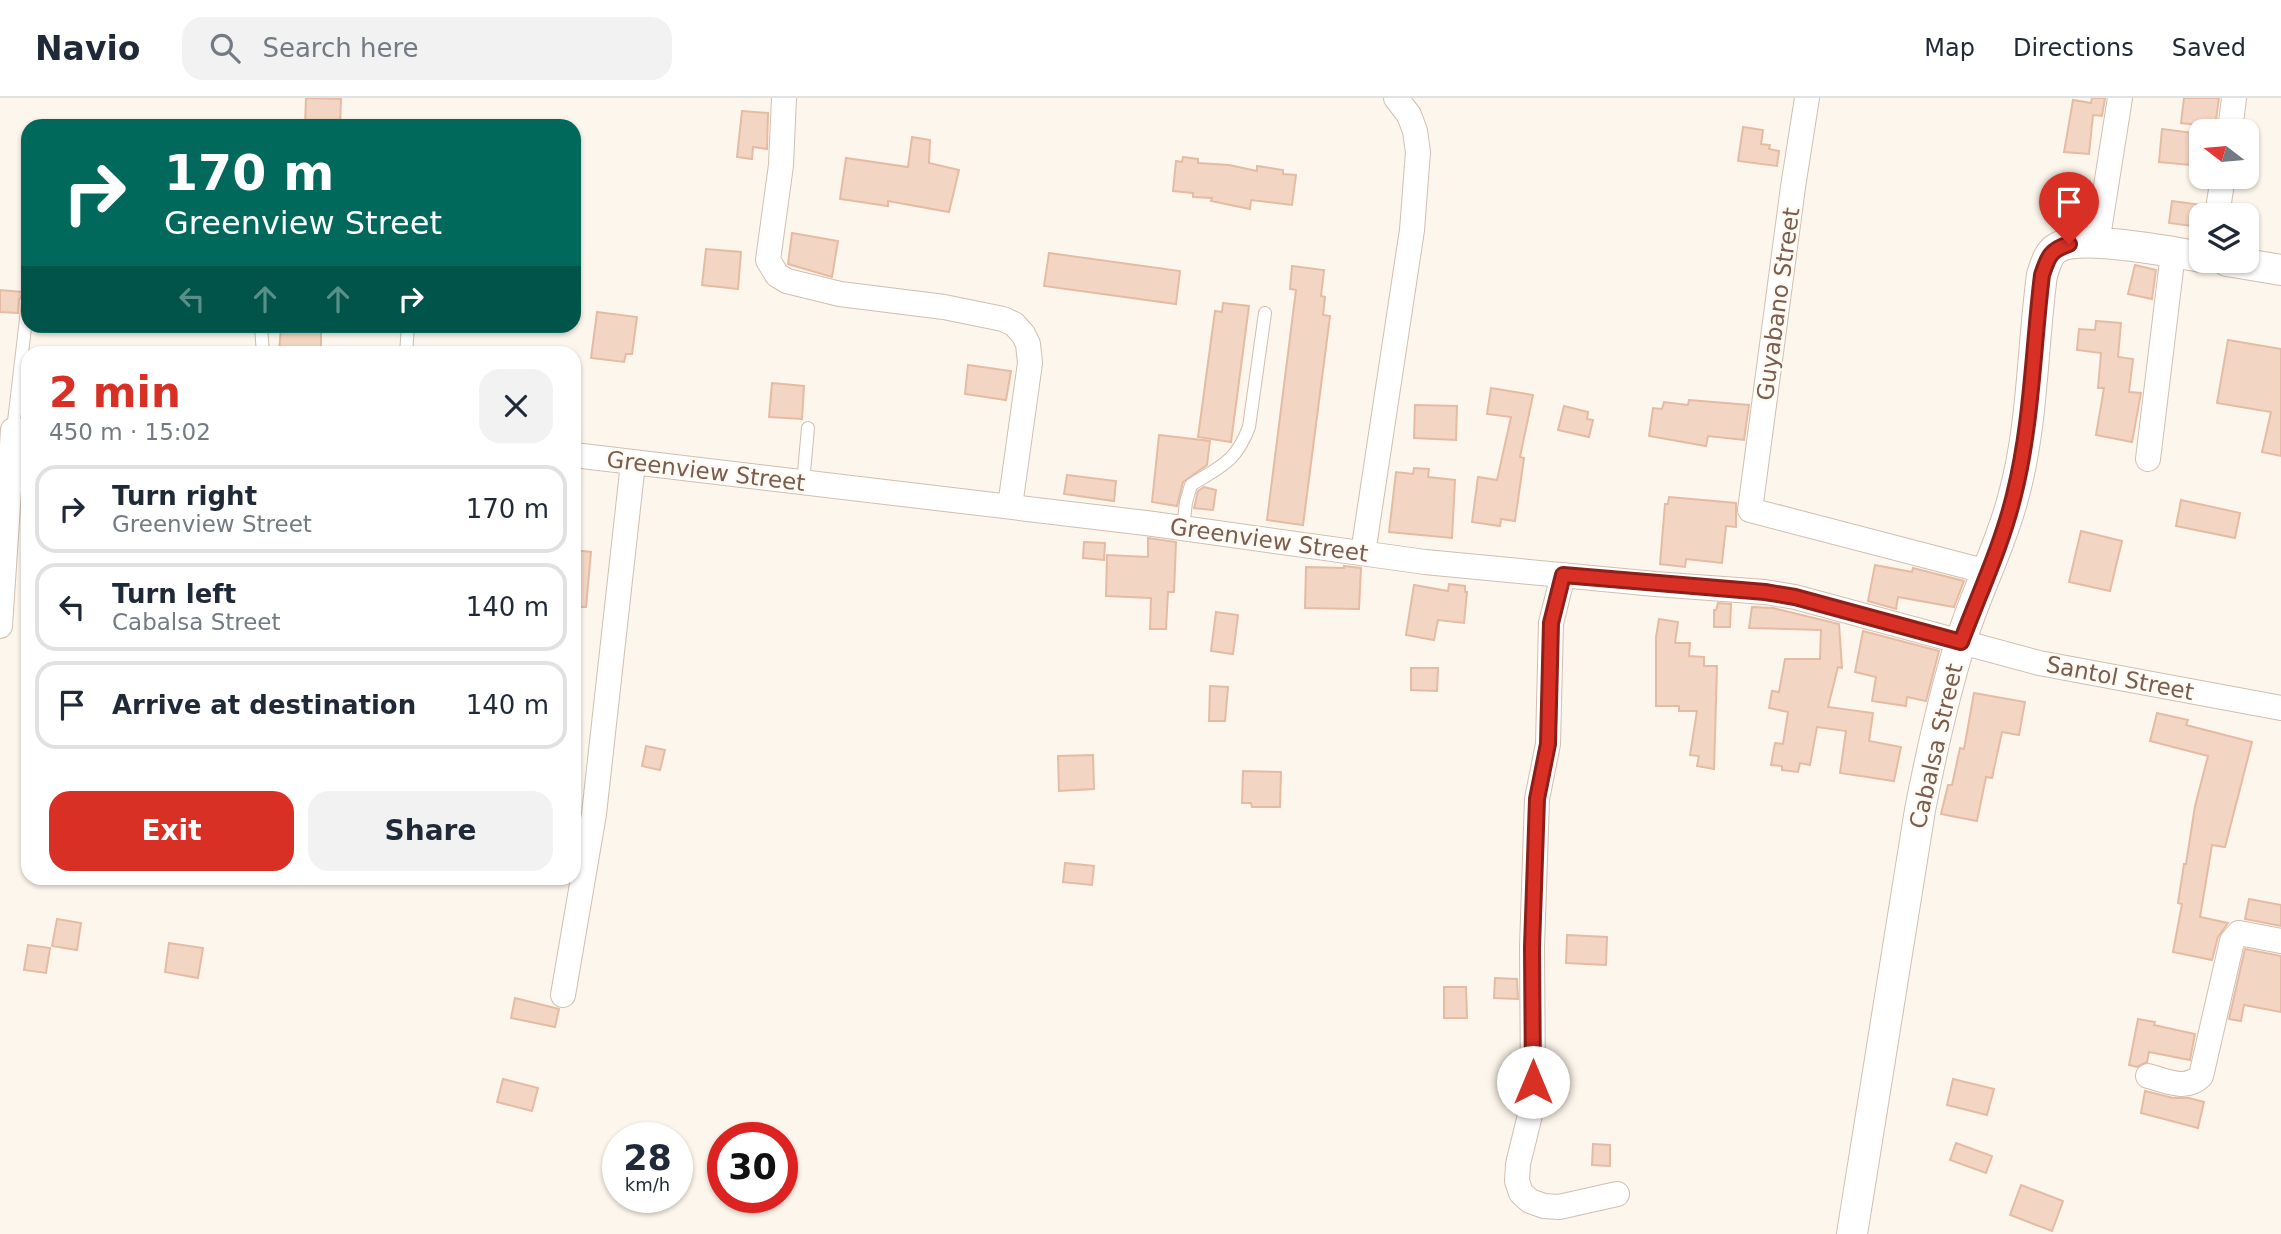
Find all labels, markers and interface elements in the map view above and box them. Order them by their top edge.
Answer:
search box [182,17,672,80]
text: Navio [35,29,140,68]
icon: search [206,29,244,67]
text: Search here [262,33,419,63]
text: Map [1924,34,1975,62]
text: Directions [2013,34,2134,62]
text: Saved [2172,34,2246,62]
north arrow [2189,119,2259,189]
map controls [2189,119,2259,273]
text: 170 m [164,145,334,202]
icon: right [49,147,140,238]
pin [2039,172,2099,244]
icon: arrive [2050,183,2088,221]
button: layers [2189,203,2259,273]
text: Greenview Street [164,204,442,242]
street label: Guyabano Street [1752,206,1804,402]
icon: left [173,280,211,318]
icon: ahead [246,280,284,318]
icon: ahead [319,280,357,318]
icon: right [392,280,430,318]
text: 2 min [49,368,181,417]
button: close [479,369,553,443]
text: 450 m · 15:02 [49,419,211,445]
street label: Greenview Street [605,446,807,496]
text: Turn right [112,481,257,511]
icon: right [53,490,91,528]
text: 170 m [466,494,549,524]
text: Greenview Street [112,511,312,537]
street label: Greenview Street [1168,513,1370,567]
text: Turn left [112,579,236,609]
icon: left [53,588,91,626]
text: 140 m [466,592,549,622]
text: Cabalsa Street [112,609,281,635]
street label: Santol Street [2044,651,2196,705]
street label: Cabalsa Street [1904,661,1968,831]
icon: arrive [53,686,91,724]
text: Arrive at destination [112,690,416,720]
text: 140 m [466,690,549,720]
button: Exit [49,791,294,871]
button: Share [308,791,553,871]
position arrow [1496,1045,1570,1119]
speed limit sign: 30 [707,1122,798,1213]
text: 28 [623,1138,672,1178]
text: km/h [625,1174,670,1195]

